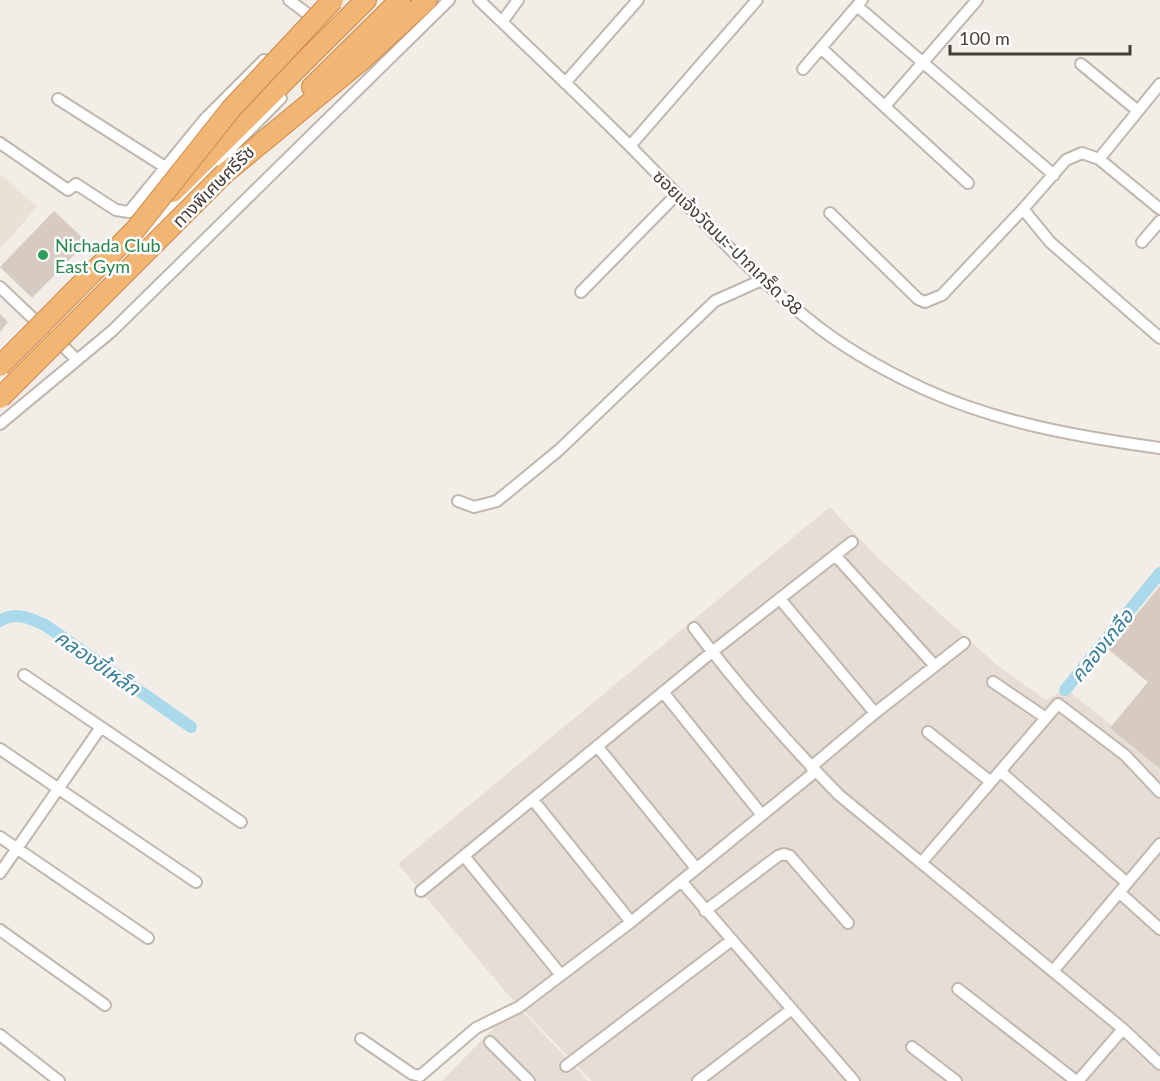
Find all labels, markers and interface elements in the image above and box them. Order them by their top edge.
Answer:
scale bar [950,18,1130,56]
text: 100 m [959,27,1010,49]
street label: ทางพิเศษศรีรัช [167,140,259,232]
street label: ซอยแจ้งวัฒนะ-ปากเกร็ด 38 [649,165,807,319]
place label: Nichada Club East Gym [55,234,161,277]
marker: Nichada Club East Gym [36,248,50,262]
water label: คลองเกลือ [1064,603,1139,686]
water label: คลองขี้เหล็ก [51,623,146,700]

